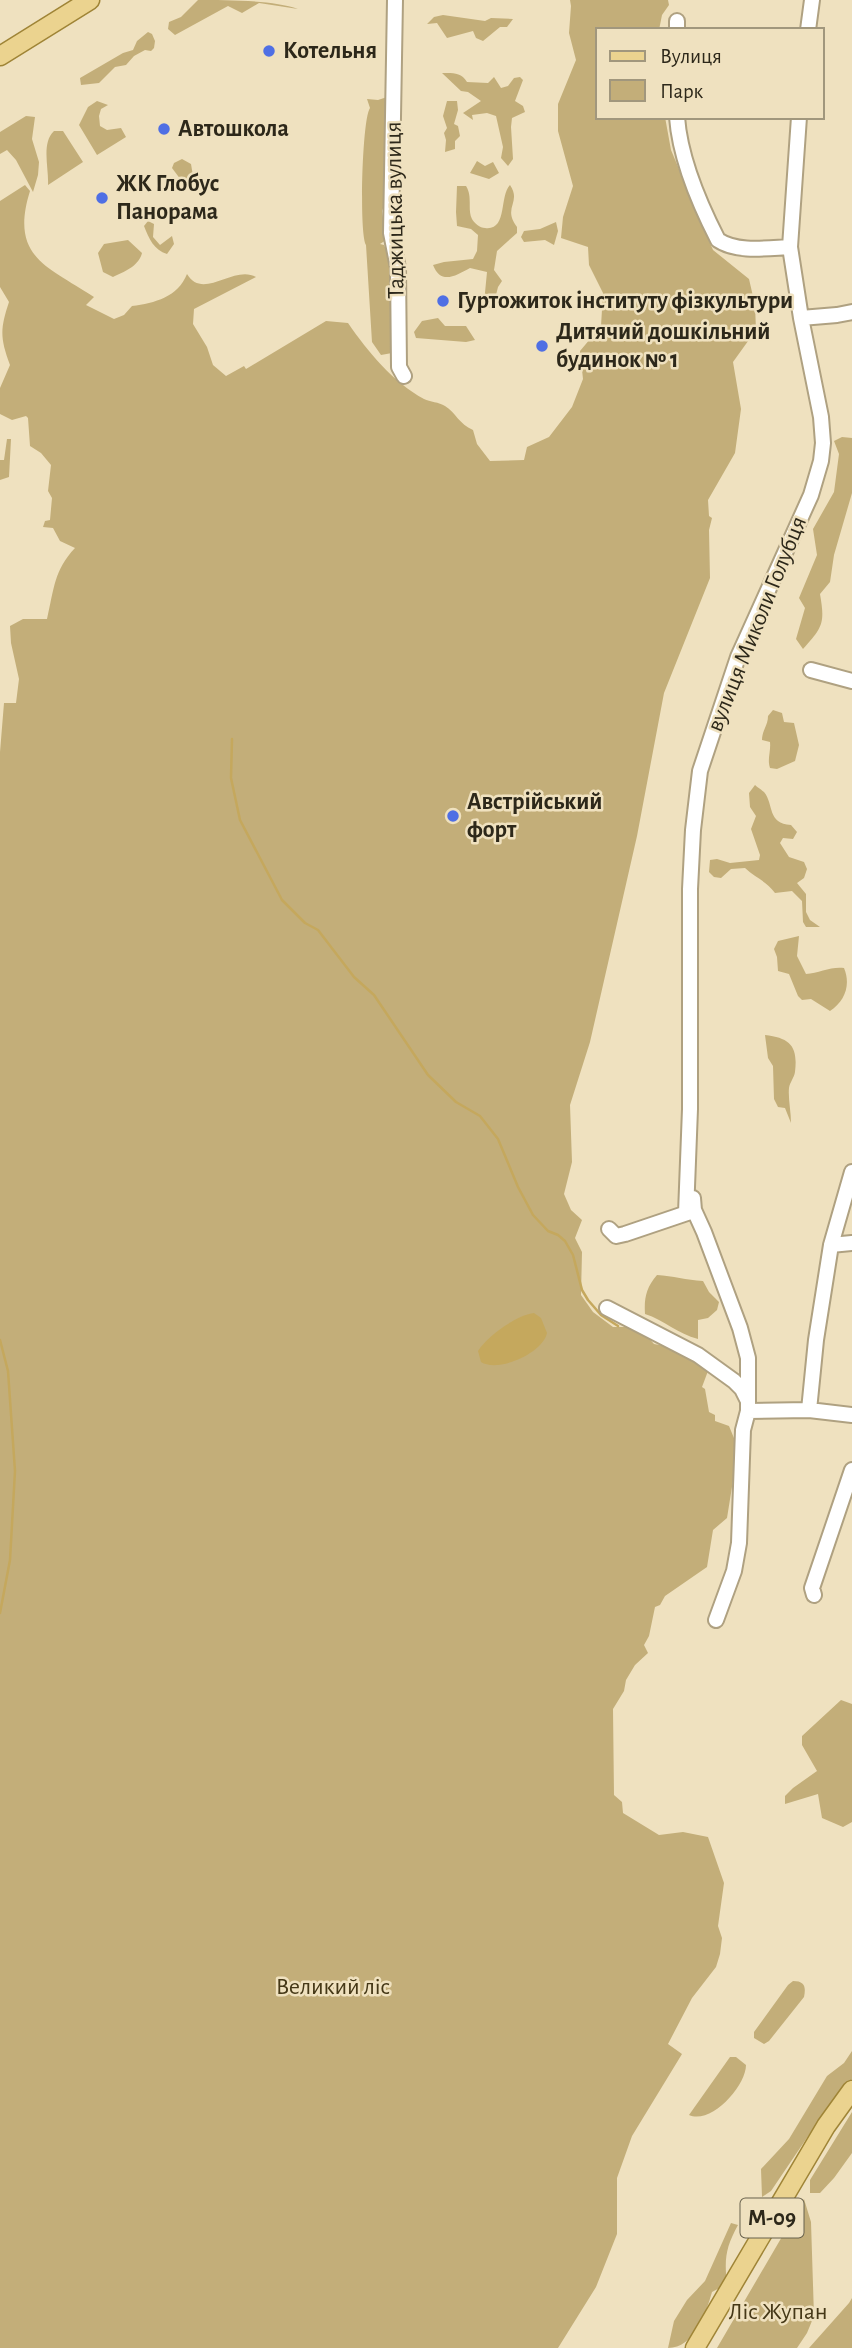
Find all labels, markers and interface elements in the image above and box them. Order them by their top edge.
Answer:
legend [596,28,824,119]
place label: Котельня [283,39,377,63]
marker: Котельня [261,43,277,59]
text: Вулиця [660,46,722,67]
text: Парк [660,81,704,102]
place label: Автошкола [178,117,289,141]
marker: Автошкола [156,121,172,137]
street label: Таджицька вулиця [381,121,409,299]
place label: ЖК Глобус Панорама [116,172,219,224]
marker: ЖК Глобус Панорама [94,190,110,206]
place label: Гуртожиток інституту фізкультури [457,289,793,313]
marker: Гуртожиток інституту фізкультури [435,293,451,309]
place label: Дитячий дошкільний будинок № 1 [556,320,770,372]
marker: Дитячий дошкільний будинок № 1 [534,338,550,354]
street label: вулиця Миколи Голубця [703,513,811,735]
place label: Австрійський форт [467,790,602,842]
marker: Австрійський форт [445,808,461,824]
park label: Великий ліс [276,1975,390,1999]
road number: М-09 [740,2198,804,2238]
park label: Ліс Жупан [729,2300,828,2324]

